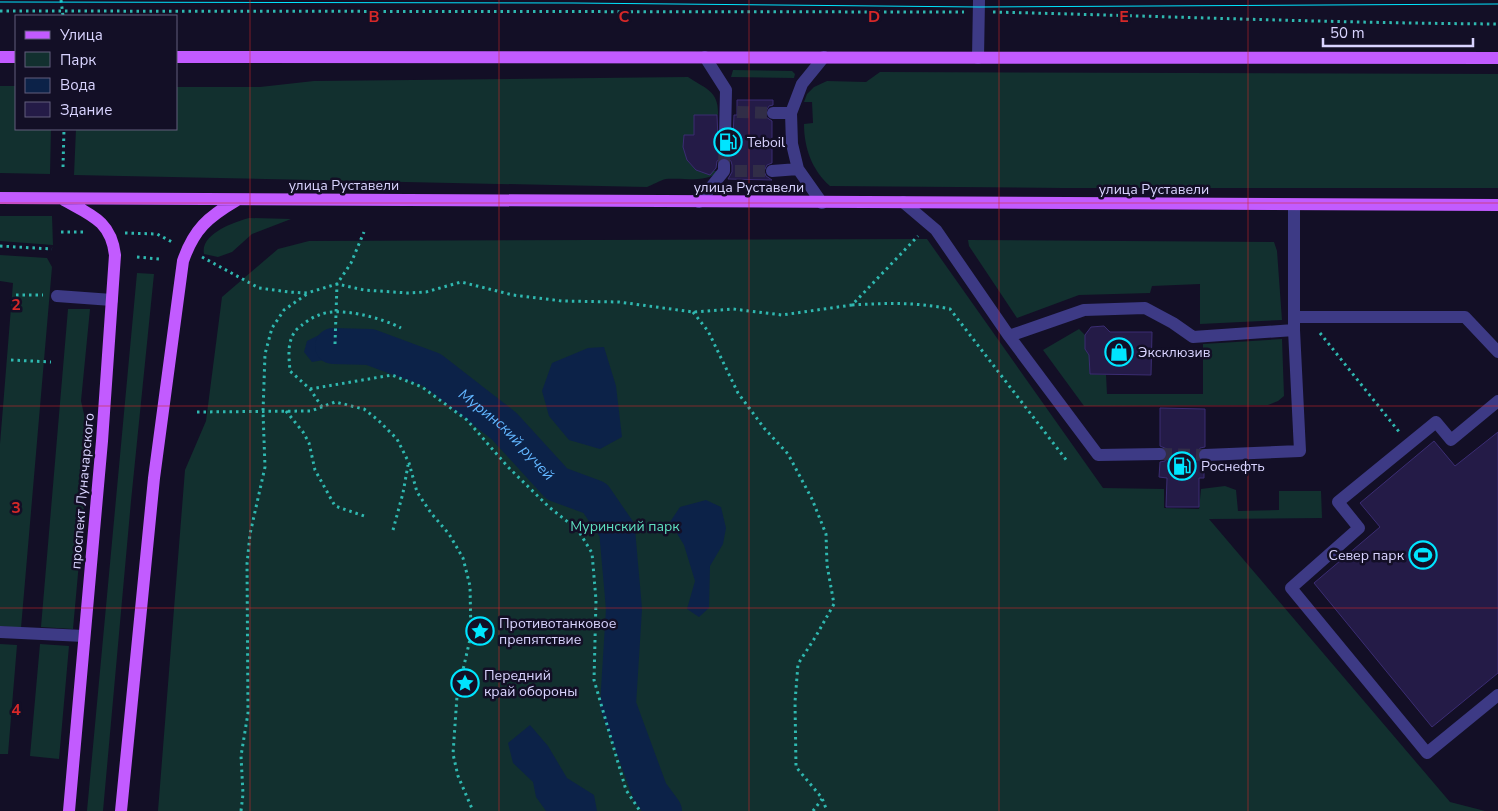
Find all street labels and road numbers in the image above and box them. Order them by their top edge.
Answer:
street label: улица Руставели [289,176,399,195]
street label: улица Руставели [694,178,804,197]
street label: улица Руставели [1099,180,1209,199]
street label: проспект Луначарского [66,412,99,570]

